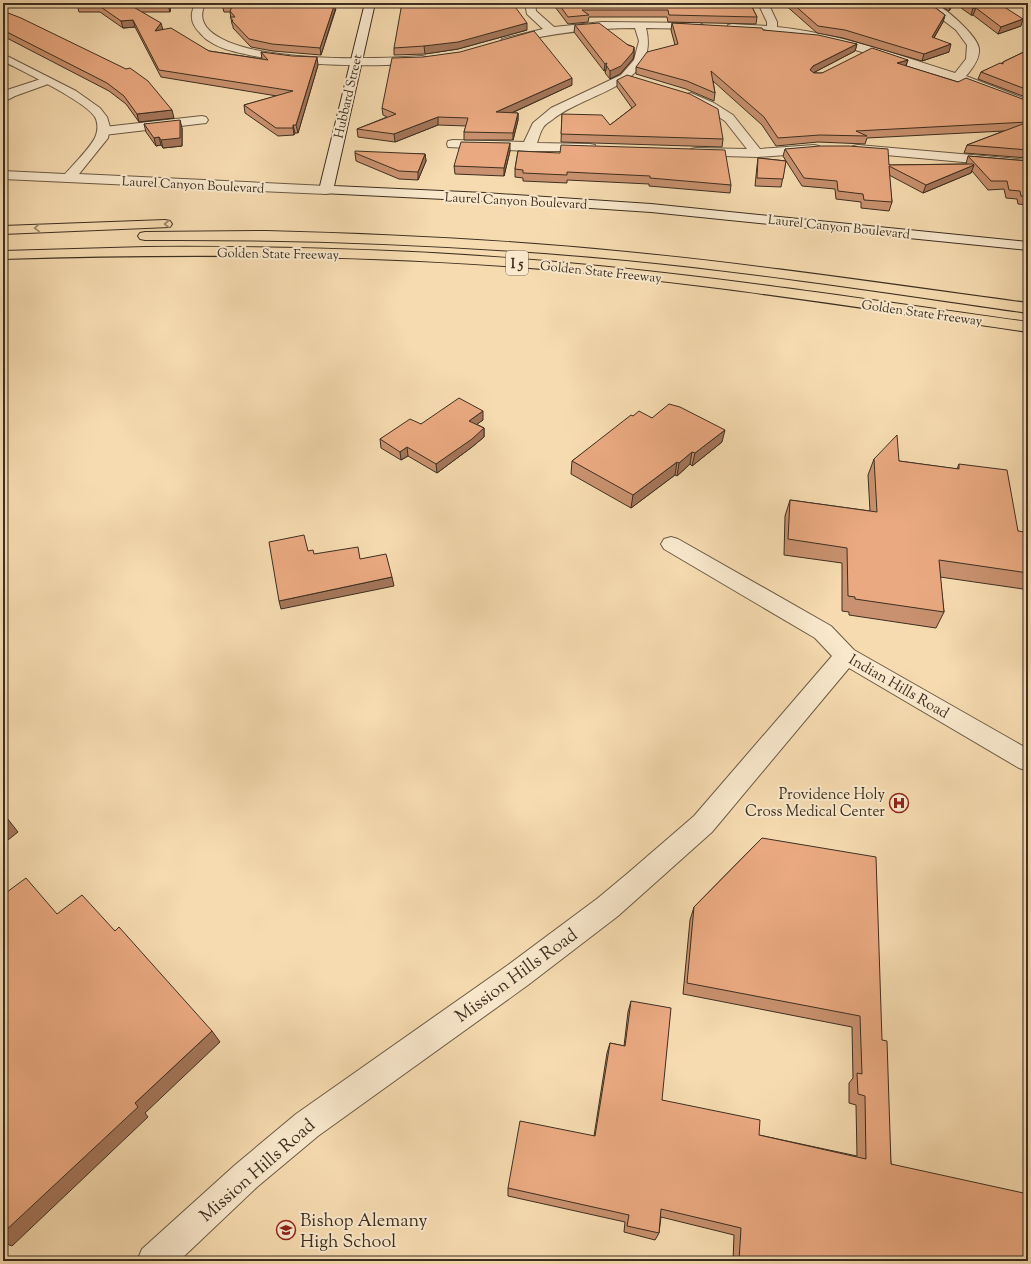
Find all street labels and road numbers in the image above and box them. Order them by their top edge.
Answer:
street label: Hubbard Street [330,52,368,140]
street label: Laurel Canyon Boulevard [121,173,265,199]
street label: Laurel Canyon Boulevard [444,189,588,215]
street label: Laurel Canyon Boulevard [767,212,911,244]
street label: Golden State Freeway [217,245,340,265]
road number: I 5 [506,251,528,275]
street label: Golden State Freeway [539,258,663,288]
street label: Golden State Freeway [860,297,984,331]
street label: Indian Hills Road [844,650,953,725]
street label: Mission Hills Road [451,923,584,1030]
street label: Mission Hills Road [195,1114,322,1229]

